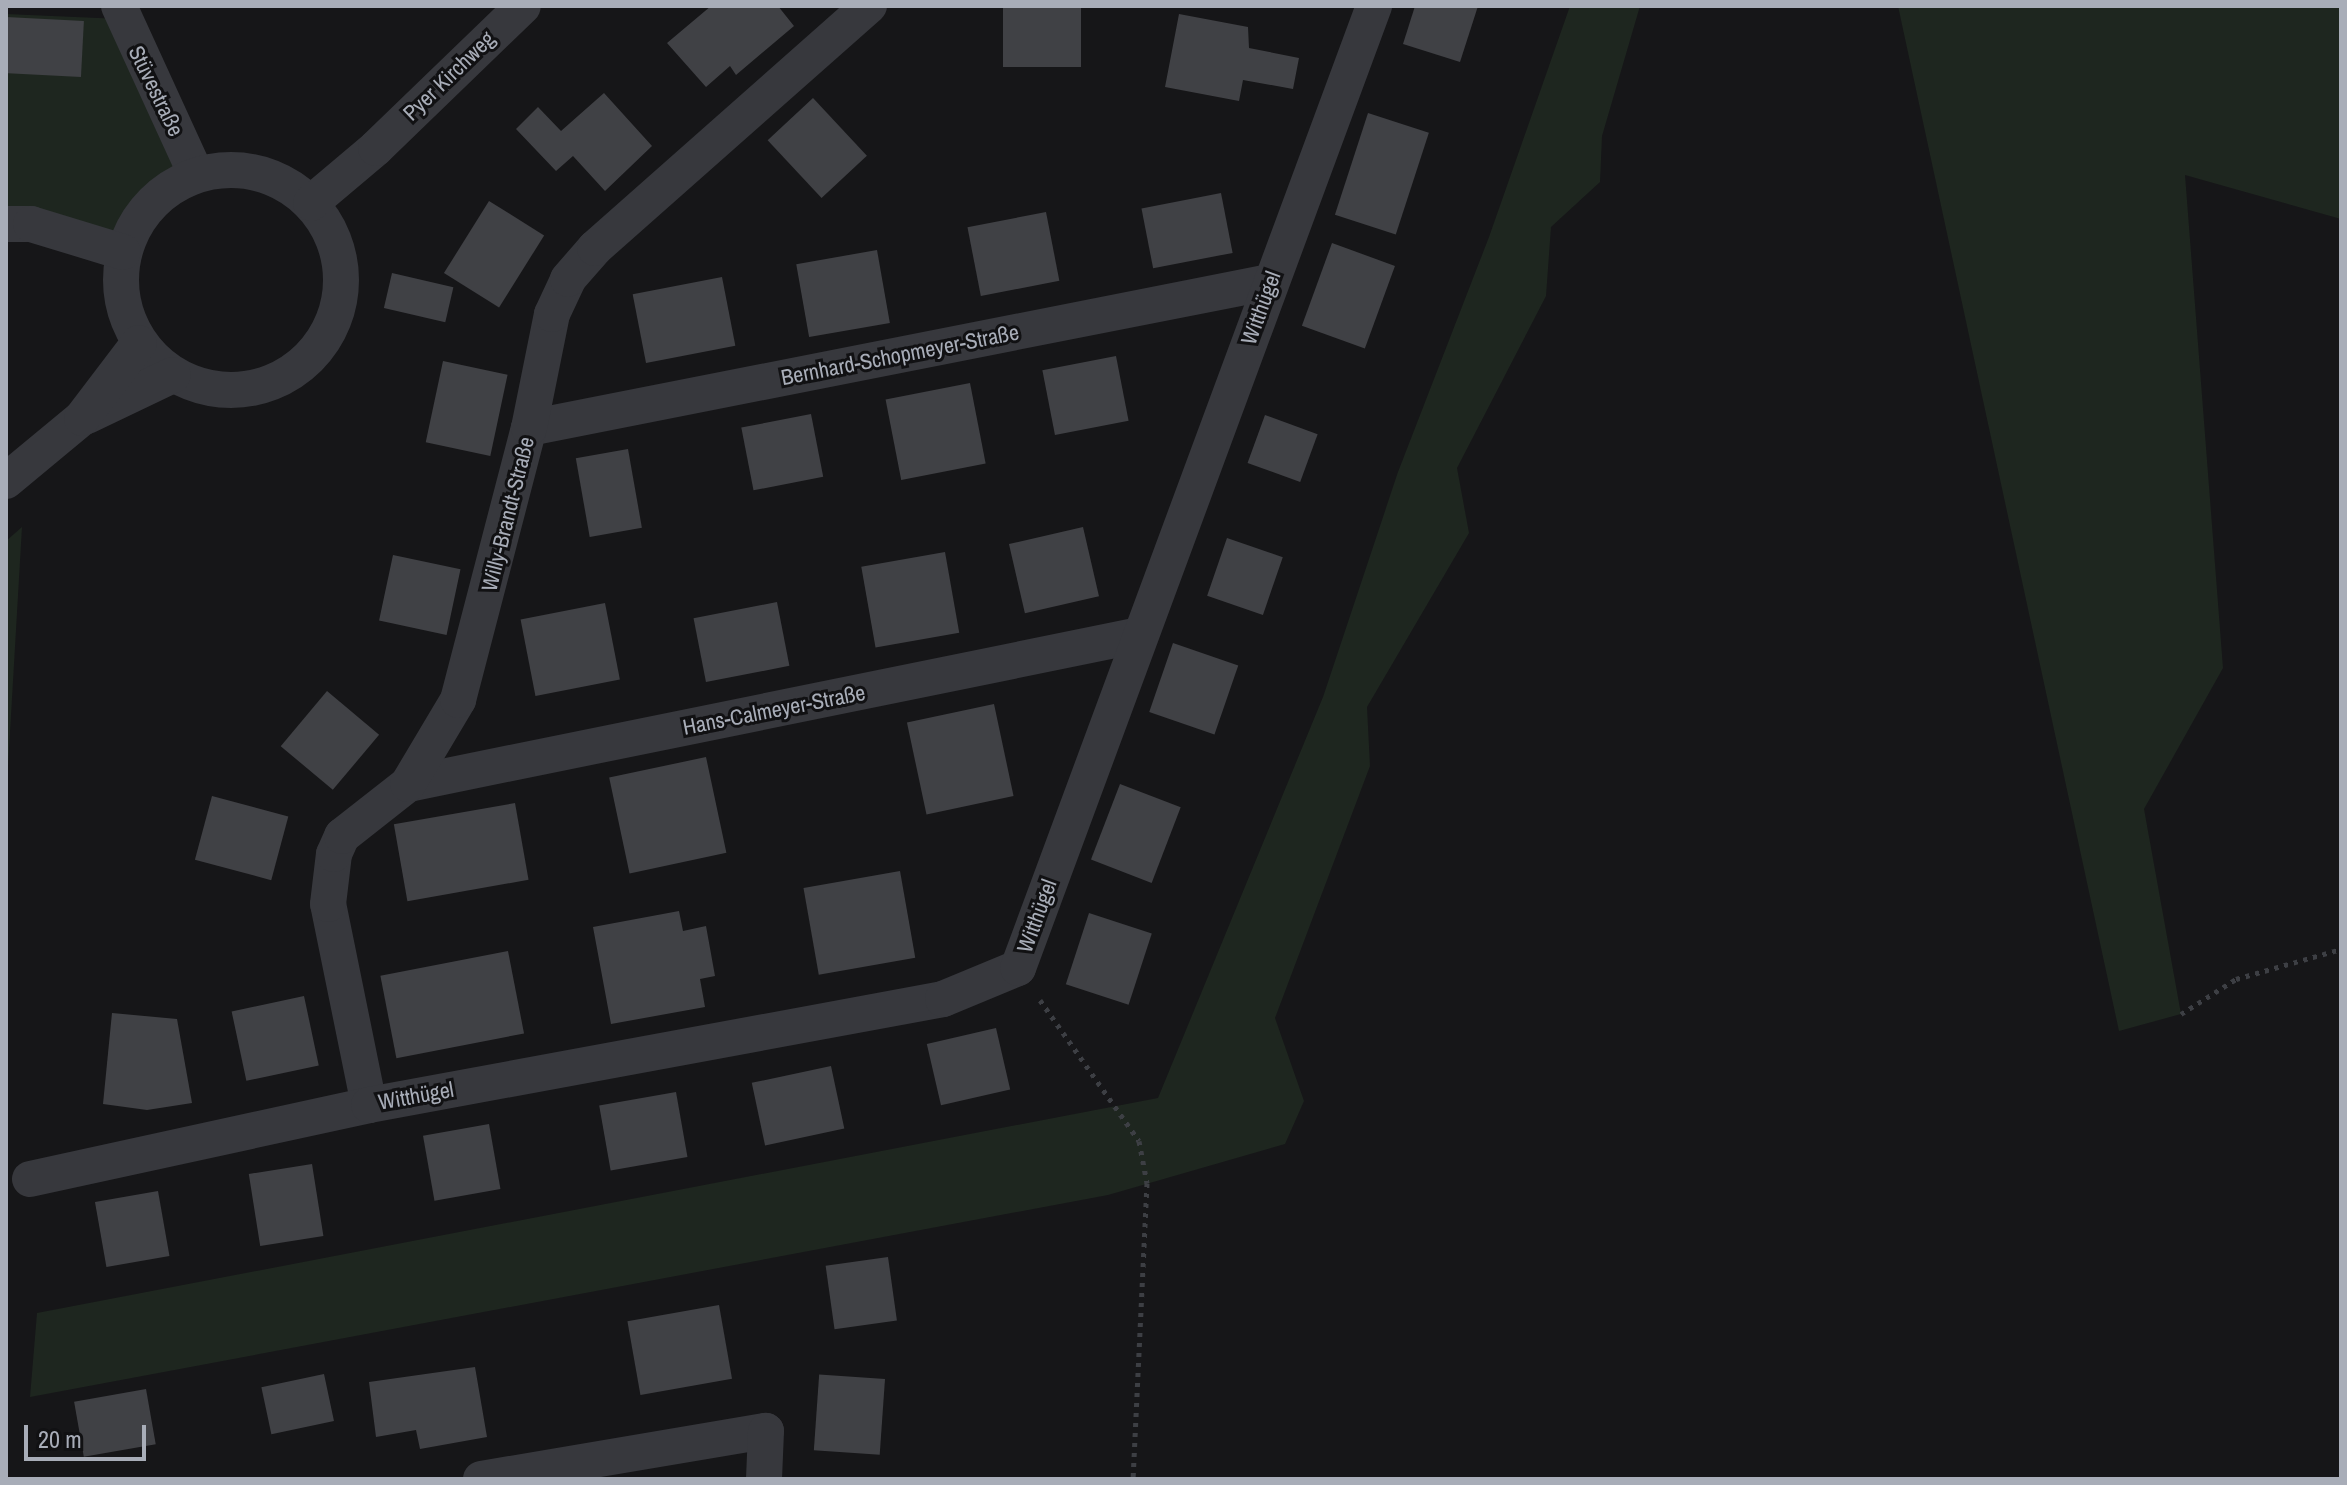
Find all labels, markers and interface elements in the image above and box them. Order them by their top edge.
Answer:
street label: Pyer Kirchweg [398,26,500,126]
street label: Stüvestraße [123,42,189,140]
street label: Witthügel [1236,268,1286,348]
street label: Bernhard-Schopmeyer-Straße [779,319,1021,391]
street label: Willy-Brandt-Straße [476,434,540,594]
street label: Hans-Calmeyer-Straße [680,679,868,741]
street label: Witthügel [1012,876,1062,956]
street label: Witthügel [376,1076,456,1116]
scale bar [28,1409,150,1459]
text: 20 m [38,1423,82,1455]

